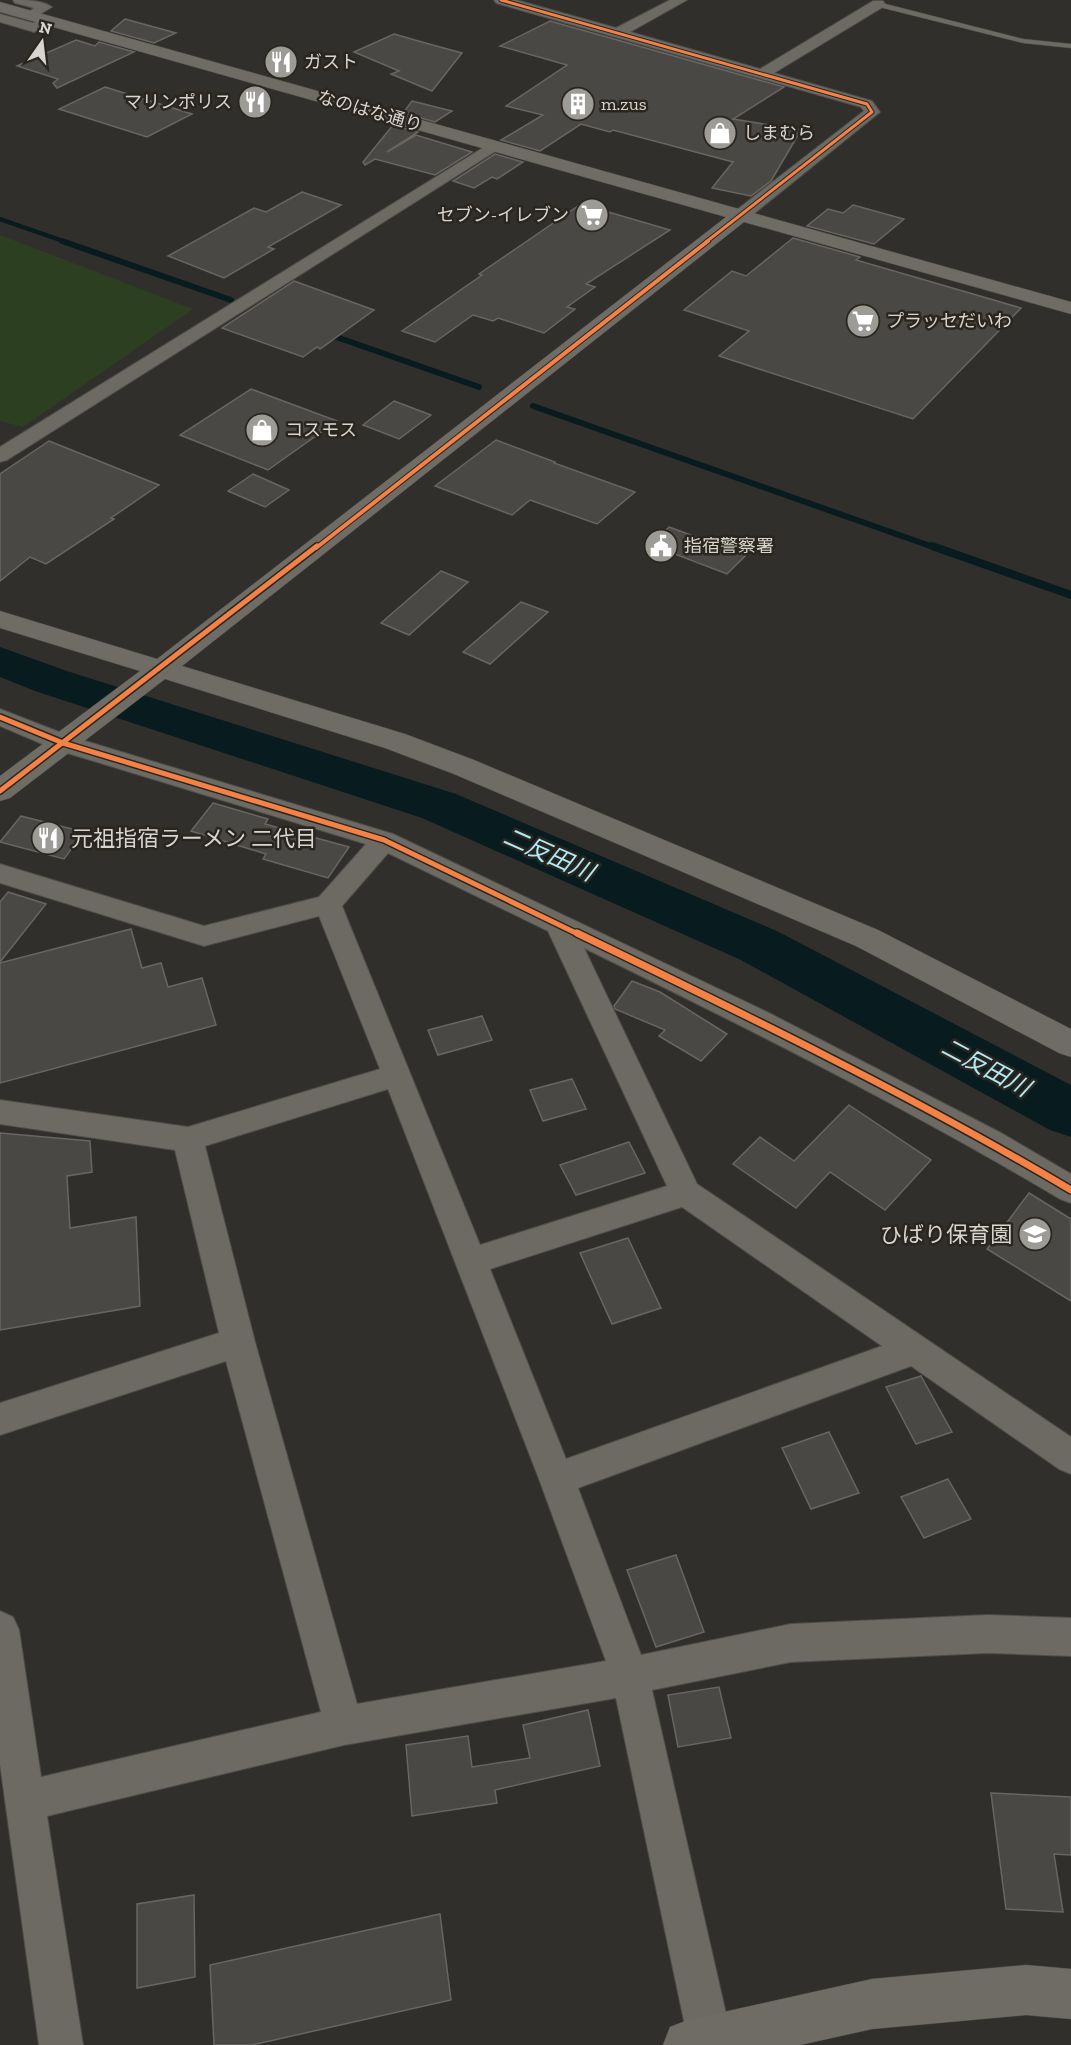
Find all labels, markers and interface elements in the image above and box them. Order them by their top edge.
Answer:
north arrow [12,12,72,72]
text: N [37,17,54,39]
restaurant icon: ガスト [263,44,299,80]
place label: ガスト [304,51,358,73]
restaurant icon: マリンポリス [237,84,273,120]
street label: なのはな通り [315,86,425,136]
building icon: m.zus [560,86,596,122]
place label: マリンポリス [124,91,232,113]
place label: m.zus [601,93,647,115]
shop icon: しまむら [702,115,738,151]
place label: しまむら [743,122,815,144]
supermarket icon: セブン-イレブン [574,197,610,233]
place label: セブン-イレブン [437,204,569,226]
supermarket icon: プラッセだいわ [845,303,881,339]
place label: プラッセだいわ [886,310,1012,332]
shop icon: コスモス [244,412,280,448]
place label: コスモス [285,419,357,441]
public building icon: 指宿警察署 [643,528,679,564]
place label: 指宿警察署 [684,535,774,557]
restaurant icon: 元祖指宿ラーメン 二代目 [30,820,66,856]
water label: 二反田川 [499,821,601,888]
place label: 元祖指宿ラーメン 二代目 [71,825,317,852]
water label: 二反田川 [937,1032,1038,1104]
school or university icon: ひばり保育園 [1017,1216,1053,1252]
place label: ひばり保育園 [880,1221,1012,1248]

